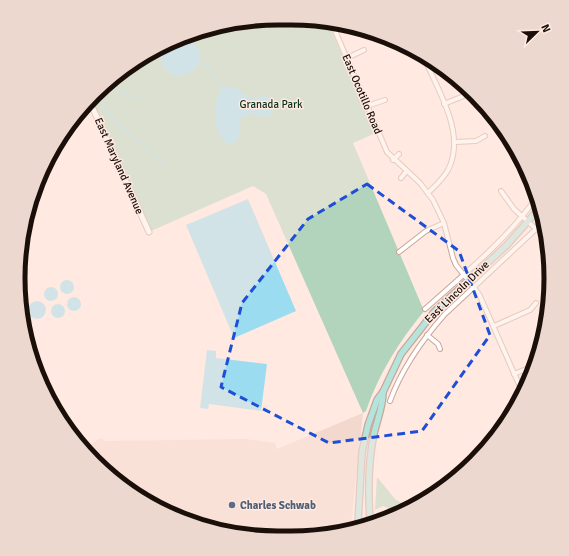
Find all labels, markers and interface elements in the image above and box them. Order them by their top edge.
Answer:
north arrow [517,12,557,52]
text: N [538,22,553,34]
street label: East Ocotillo Road [339,52,385,136]
park label: Granada Park [239,98,303,111]
street label: East Maryland Avenue [92,116,146,216]
street label: East Lincoln Drive [422,258,492,326]
place label: Charles Schwab [240,499,316,512]
marker: Charles Schwab [227,500,237,510]

